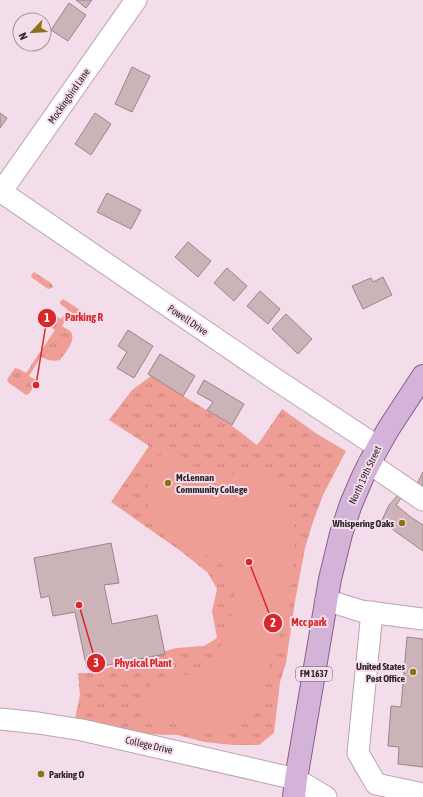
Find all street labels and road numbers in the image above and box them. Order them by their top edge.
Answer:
street label: Mockingbird Lane [46,66,92,126]
street label: Powell Drive [166,303,210,338]
street label: North 19th Street [347,444,383,506]
road number: FM 1637 [296,667,332,681]
street label: College Drive [124,734,174,756]

